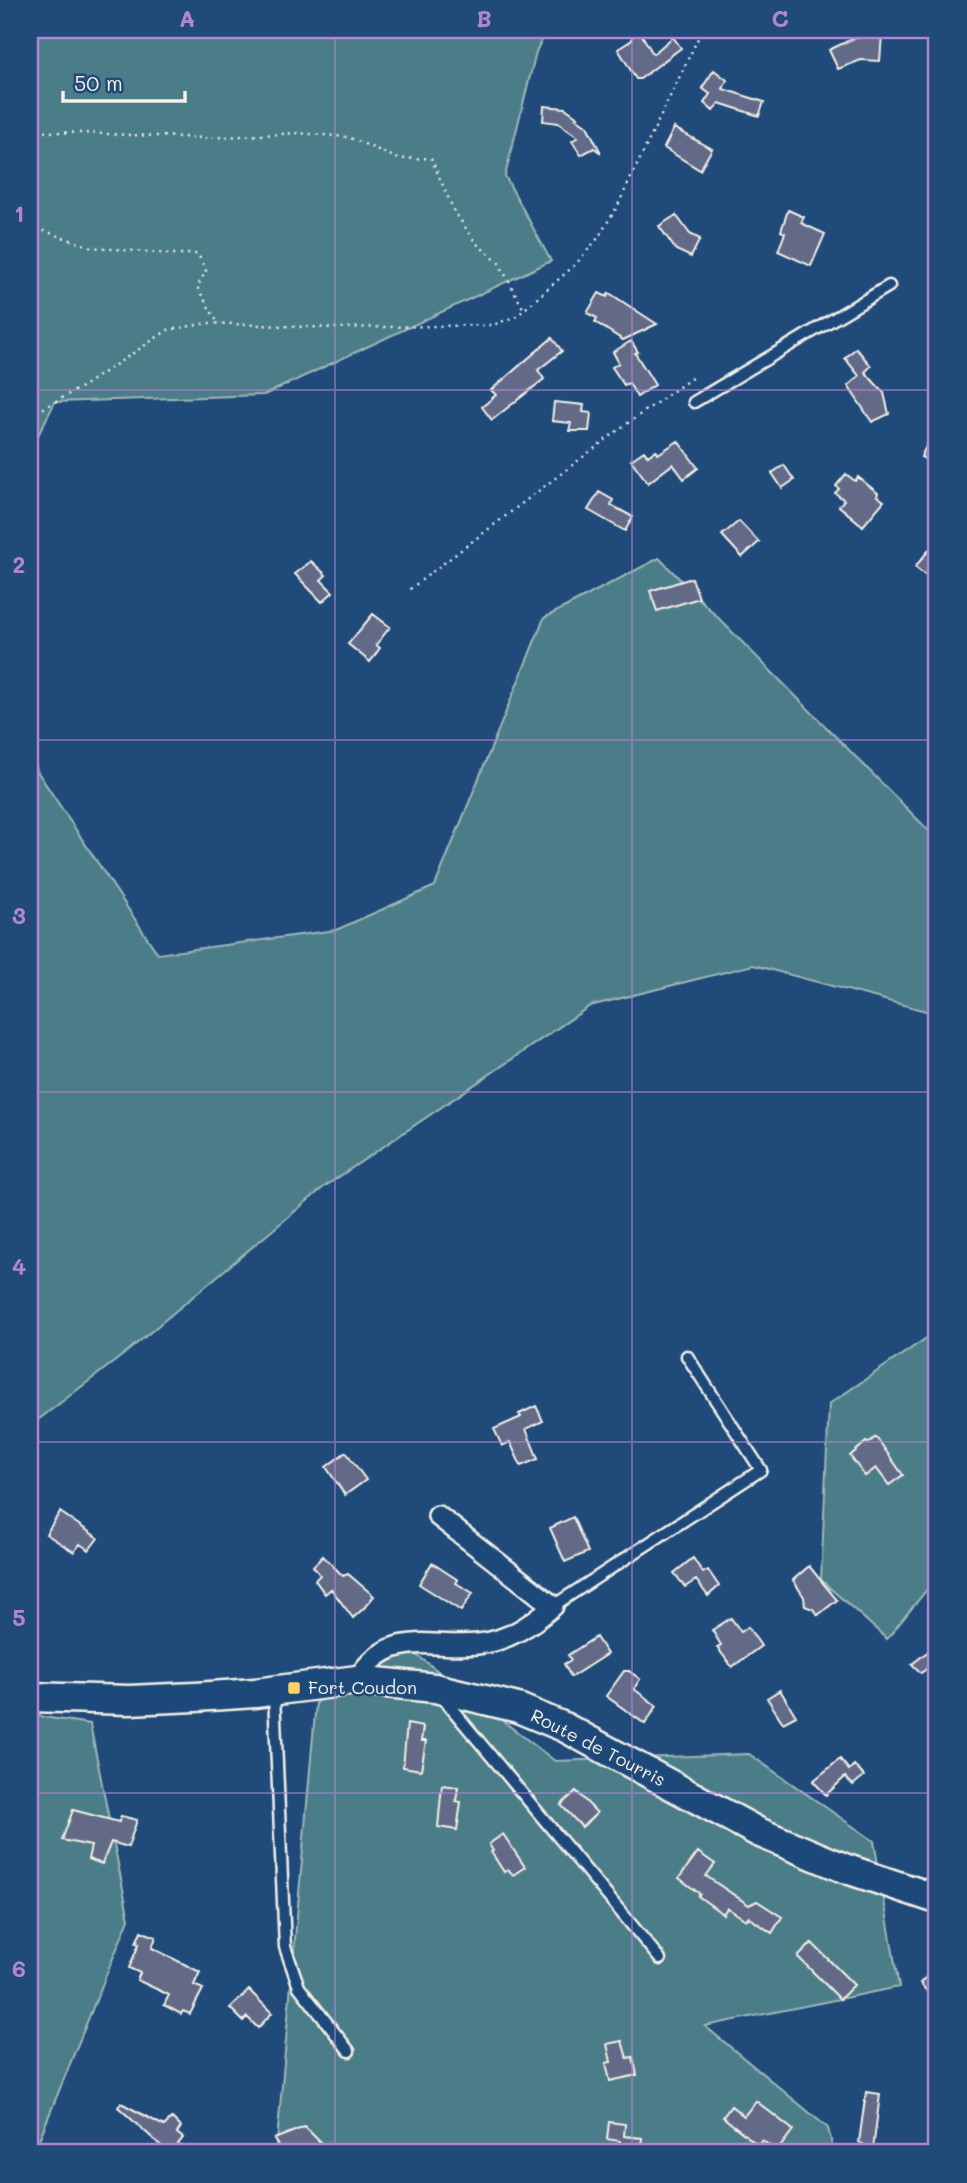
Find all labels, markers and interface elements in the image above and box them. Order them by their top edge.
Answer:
text: A [179,3,195,33]
text: B [476,3,492,33]
text: C [771,3,789,33]
scale bar [63,60,186,104]
text: 50 m [74,69,123,96]
text: 1 [14,198,24,228]
text: 2 [13,549,25,579]
text: 3 [12,900,26,930]
text: 4 [12,1251,26,1281]
text: 5 [12,1602,26,1632]
place label: Fort Coudon [308,1675,417,1699]
marker: Fort Coudon [286,1680,302,1696]
street label: Route de Tourris [527,1703,670,1791]
text: 6 [12,1953,26,1983]

